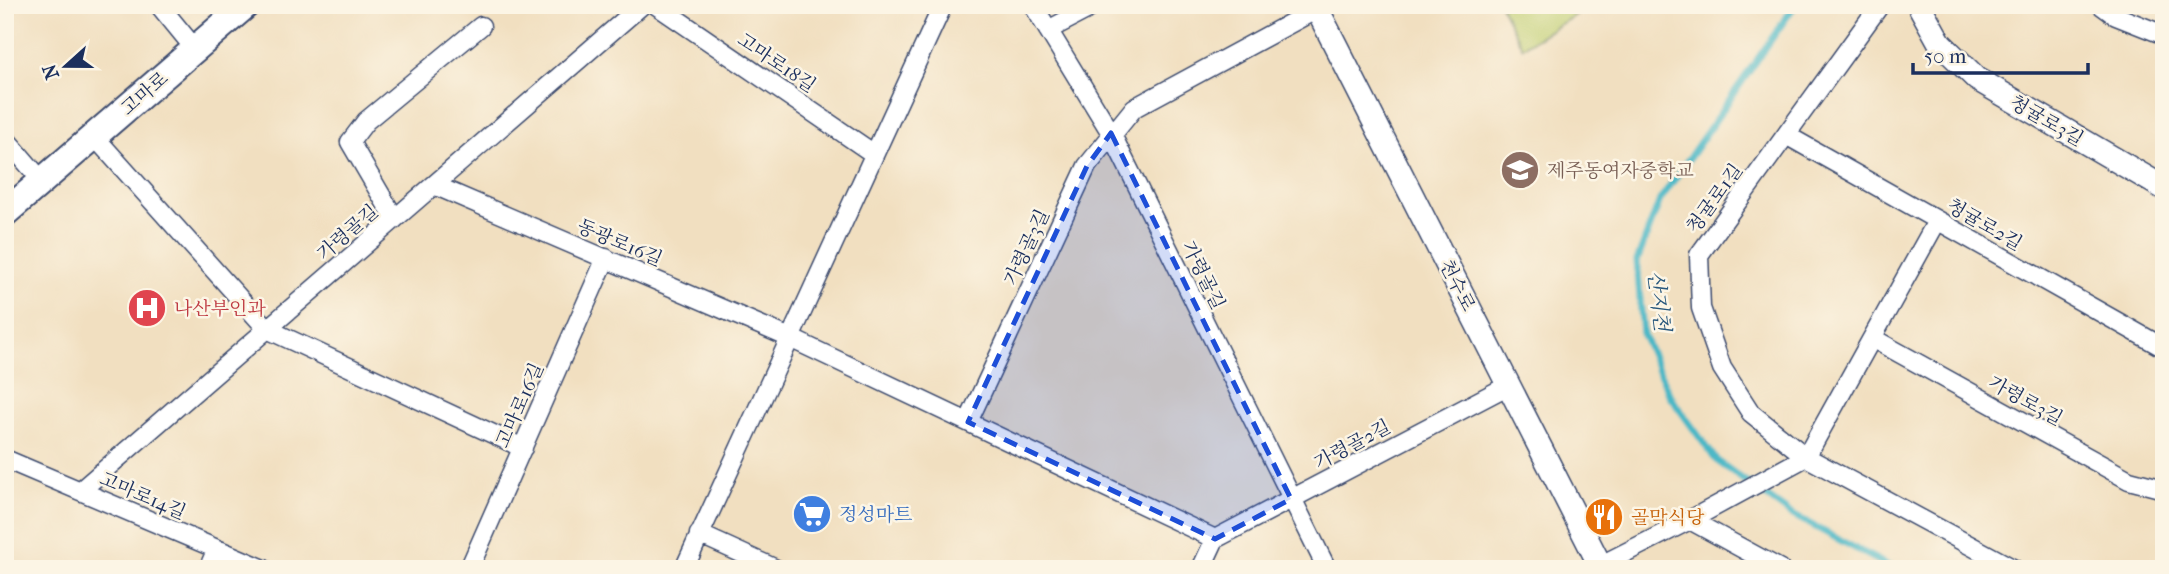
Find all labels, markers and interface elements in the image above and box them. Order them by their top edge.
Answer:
street label: 고마로18길 [733,29,820,97]
north arrow [32,32,102,102]
scale bar [1913,32,2088,76]
text: 50 m [1924,44,1967,68]
text: N [38,61,64,82]
street label: 고마로 [117,67,173,120]
street label: 청귤로3길 [2006,91,2087,151]
school or university icon: 제주동여자중학교 [1499,149,1541,191]
place label: 제주동여자중학교 [1547,160,1694,182]
street label: 청귤로1길 [1682,160,1747,237]
street label: 청귤로2길 [1943,195,2026,255]
street label: 가령골길 [313,200,383,265]
street label: 가령골3길 [1000,206,1054,289]
street label: 동광로16길 [574,215,666,271]
street label: 가령골길 [1177,238,1229,313]
street label: 천수로 [1435,256,1479,315]
water label: 산지천 [1643,269,1675,334]
hospital icon: 나산부인과 [126,287,168,329]
place label: 나산부인과 [174,298,266,320]
street label: 고마로16길 [491,360,548,451]
street label: 가령로3길 [1985,372,2066,430]
street label: 가령골2길 [1311,416,1394,474]
street label: 고마로14길 [96,468,189,524]
supermarket icon: 정성마트 [791,493,833,535]
restaurant icon: 골막식당 [1583,496,1625,538]
place label: 정성마트 [839,504,912,526]
place label: 골막식당 [1631,507,1705,529]

